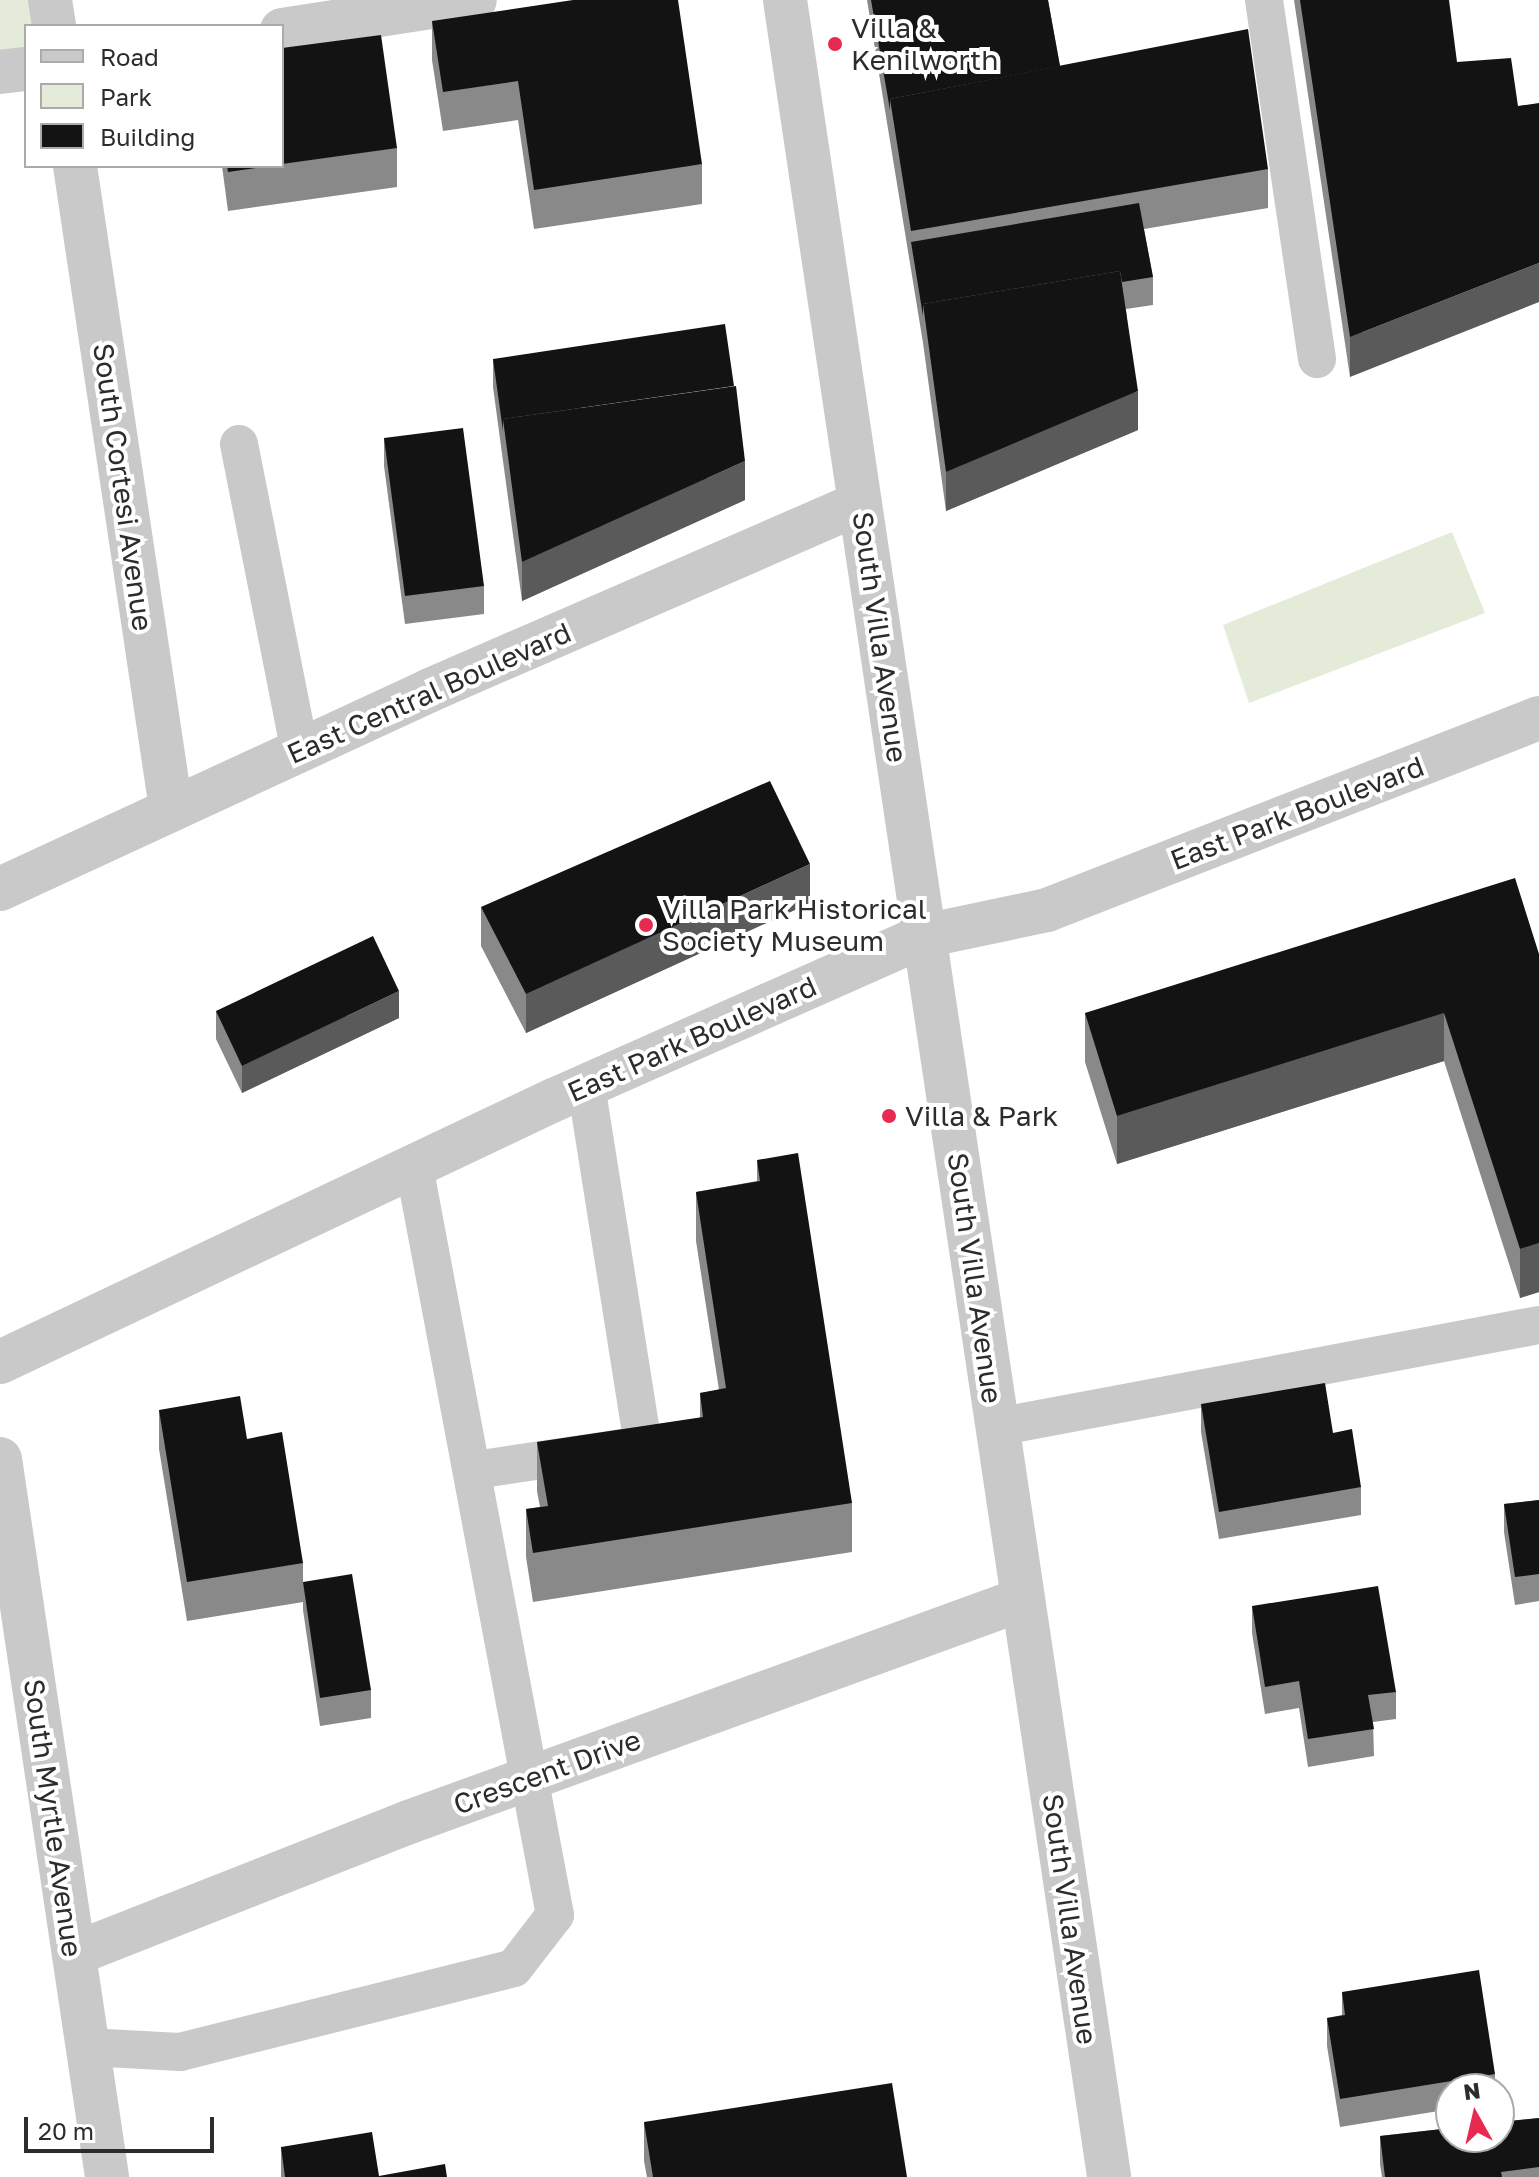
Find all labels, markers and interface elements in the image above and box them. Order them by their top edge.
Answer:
place label: Villa & Kenilworth [851,11,999,77]
legend [24,24,284,168]
marker: Villa & Kenilworth [826,35,844,53]
text: Road [100,42,159,71]
text: Park [100,82,152,111]
text: Building [100,122,195,151]
street label: South Cortesi Avenue [86,341,160,633]
street label: South Villa Avenue [846,509,914,765]
street label: East Central Boulevard [282,615,576,771]
street label: East Park Boulevard [1166,749,1428,877]
place label: Villa Park Historical Society Museum [662,892,927,958]
marker: Villa Park Historical Society Museum [637,916,655,934]
street label: East Park Boulevard [562,969,822,1109]
place label: Villa & Park [905,1099,1058,1133]
marker: Villa & Park [880,1107,898,1125]
street label: South Villa Avenue [941,1150,1009,1406]
street label: South Myrtle Avenue [17,1677,89,1959]
street label: Crescent Drive [449,1723,645,1821]
street label: South Villa Avenue [1036,1791,1104,2047]
north arrow [1435,2073,1515,2153]
text: N [1462,2076,1482,2105]
scale bar [28,2101,218,2151]
text: 20 m [38,2116,94,2145]

